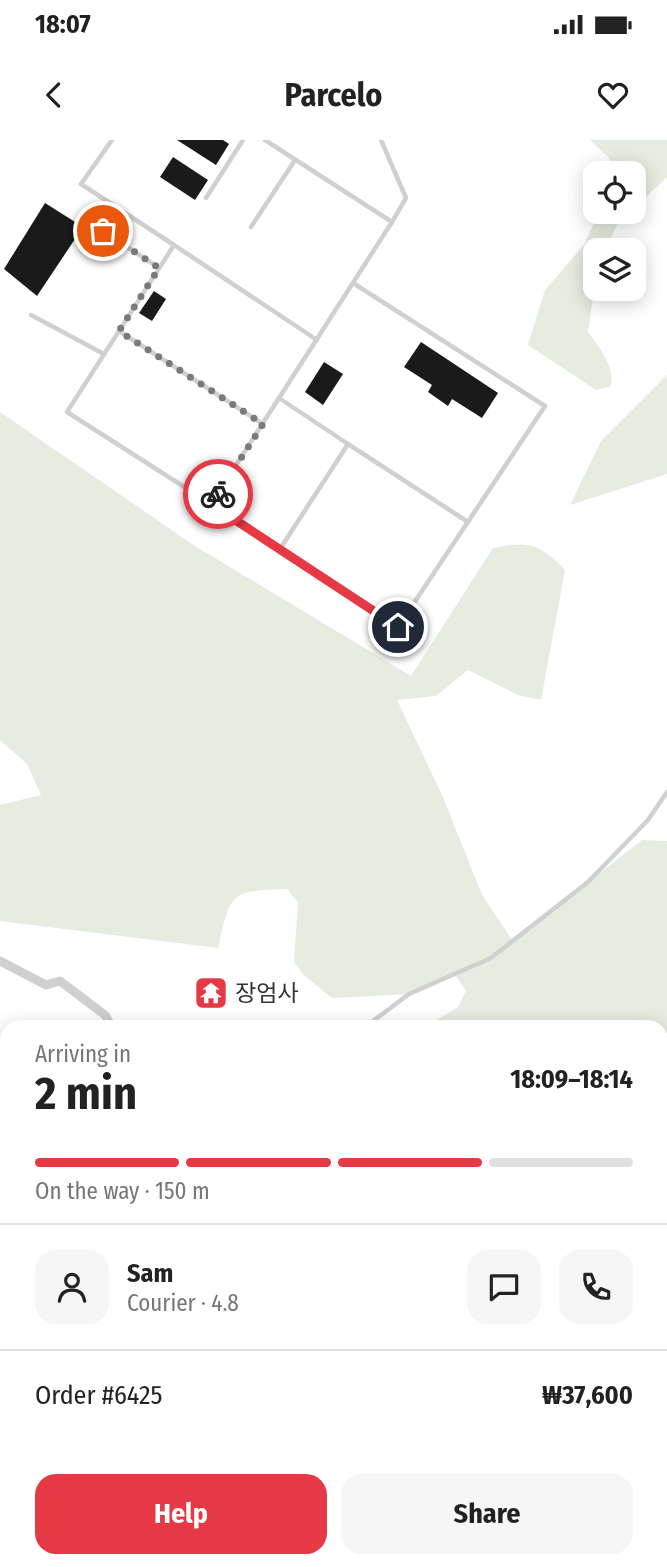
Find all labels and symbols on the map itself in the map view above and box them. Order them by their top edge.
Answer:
pin [73,201,133,261]
courier [183,459,253,529]
pin [368,597,428,657]
temple icon: 장엄사 [192,974,230,1012]
place label: 장엄사 [235,979,298,1007]

